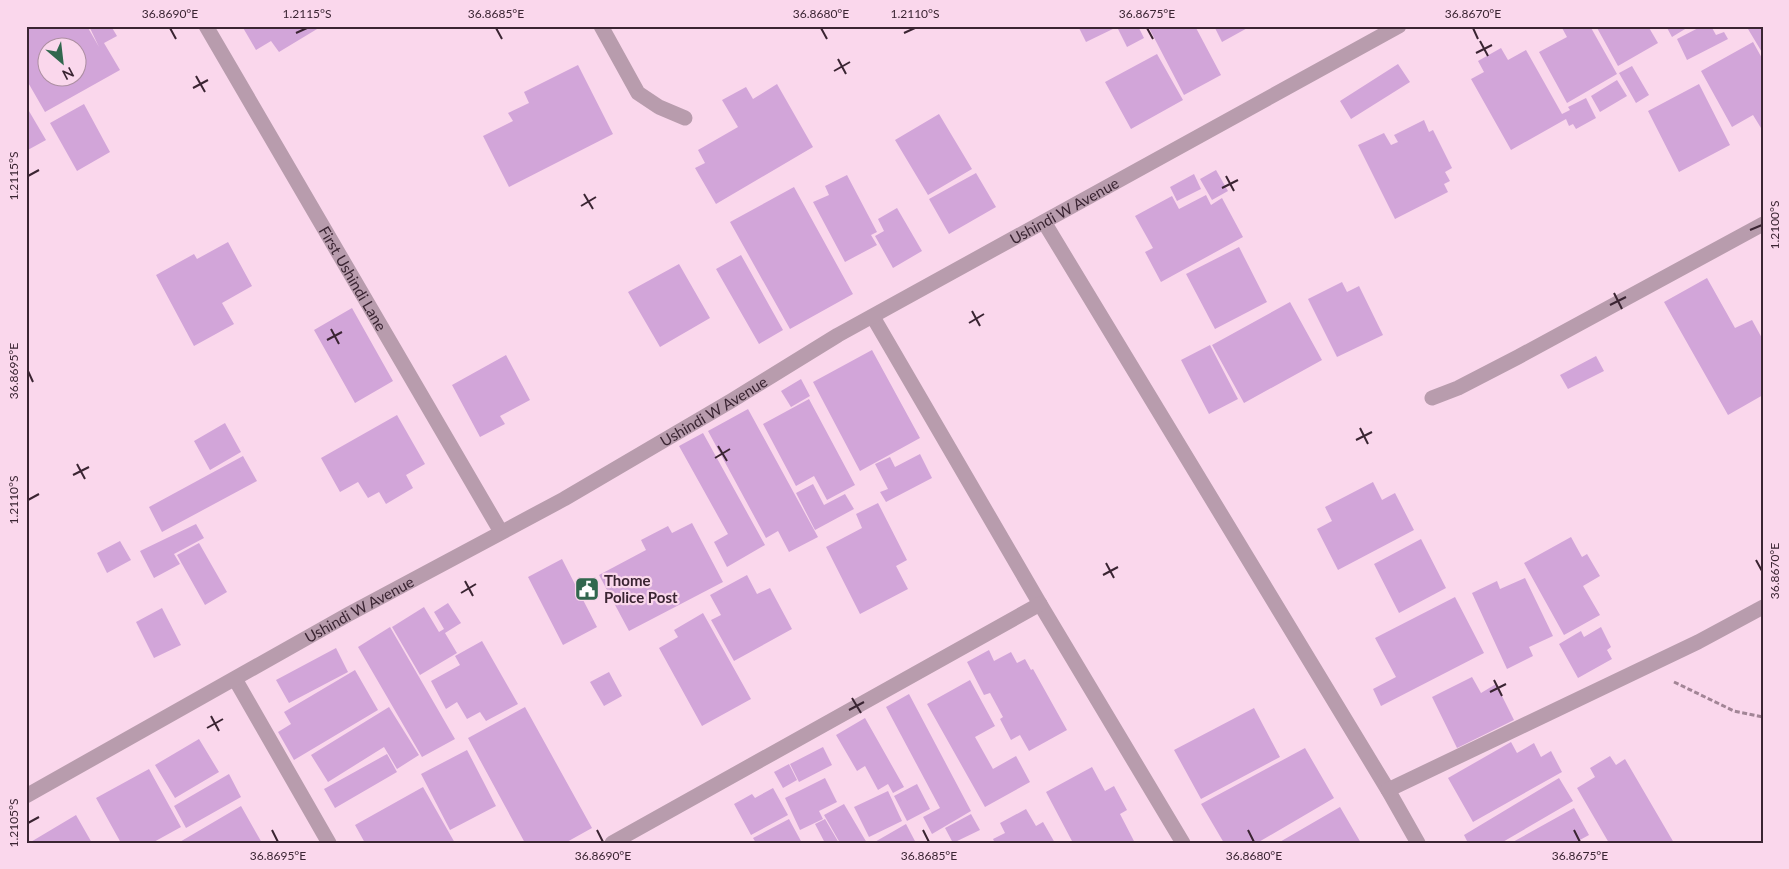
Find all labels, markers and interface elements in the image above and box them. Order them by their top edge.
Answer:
text: 36.8690°E [142,6,198,21]
text: 1.2115°S [282,6,332,21]
text: 36.8685°E [468,6,524,21]
text: 36.8680°E [793,6,849,21]
text: 1.2110°S [890,6,940,21]
text: 36.8675°E [1119,6,1175,21]
text: 36.8670°E [1445,6,1501,21]
north arrow [38,38,88,88]
text: N [60,64,77,84]
text: 1.2115°S [6,151,21,201]
street label: Ushindi W Avenue [1006,173,1122,248]
text: 1.2100°S [1767,200,1782,250]
street label: First Ushindi Lane [316,223,391,334]
text: 36.8695°E [6,343,21,399]
street label: Ushindi W Avenue [657,372,770,450]
text: 1.2110°S [6,475,21,525]
text: 36.8670°E [1767,543,1782,599]
place label: Thome Police Post [604,571,678,606]
street label: Ushindi W Avenue [301,572,417,646]
public building icon: Thome Police Post [574,576,600,602]
text: 1.2105°S [6,798,21,848]
text: 36.8695°E [250,848,306,863]
text: 36.8690°E [575,848,631,863]
text: 36.8685°E [901,848,957,863]
text: 36.8680°E [1226,848,1282,863]
text: 36.8675°E [1552,848,1608,863]

